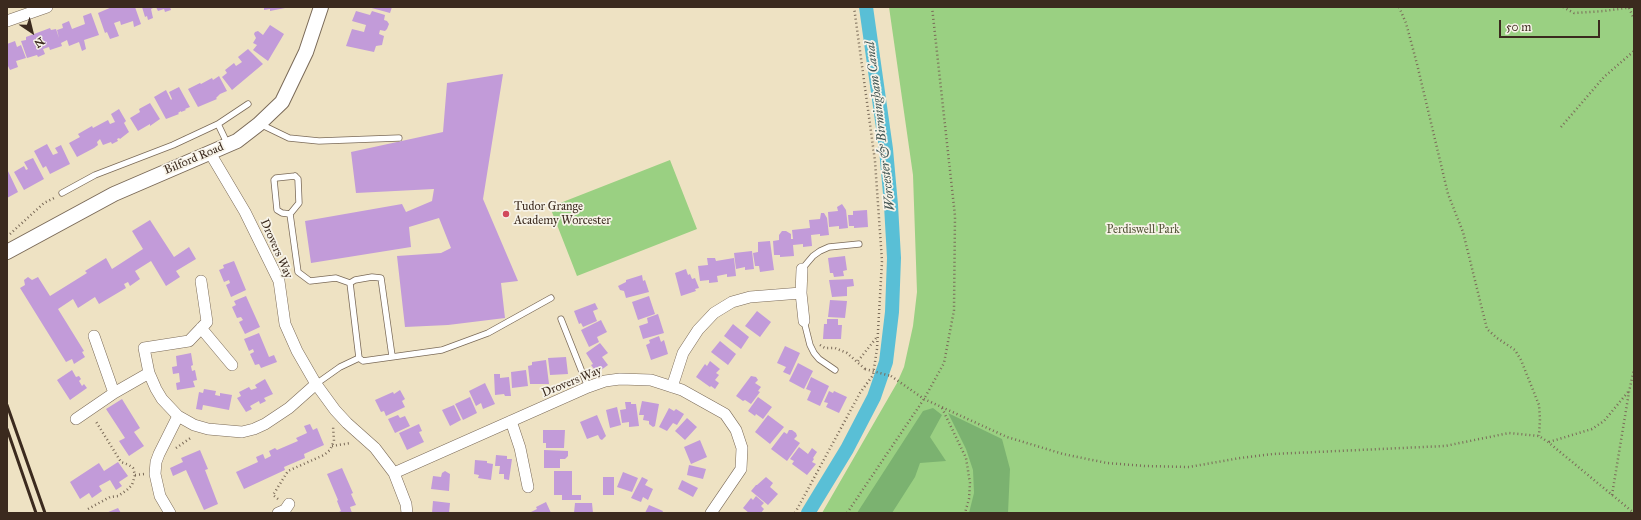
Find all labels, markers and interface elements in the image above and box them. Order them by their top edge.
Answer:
north arrow [12,12,52,52]
scale bar [1501,12,1602,38]
text: 50 m [1506,20,1531,34]
text: N [32,34,47,50]
water label: Worcester & Birmingham Canal [863,40,899,212]
street label: Bilford Road [162,140,226,178]
place label: Tudor Grange Academy Worcester [514,200,611,228]
marker: Tudor Grange Academy Worcester [501,209,511,219]
street label: Drovers Way [257,217,295,281]
park label: Perdiswell Park [1106,223,1180,237]
street label: Drovers Way [540,363,604,401]

